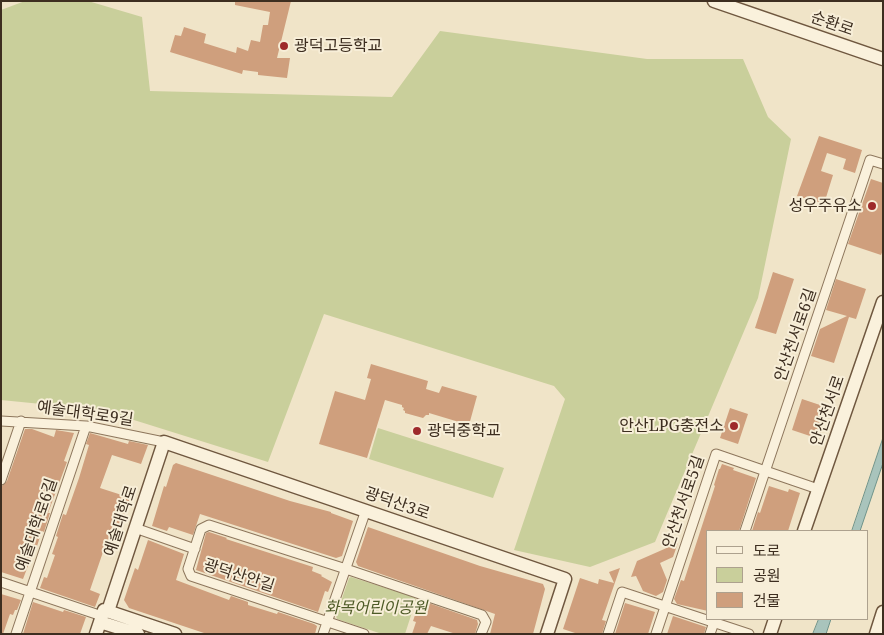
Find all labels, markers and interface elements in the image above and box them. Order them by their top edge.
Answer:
street label: 순환로 [808,8,856,40]
place label: 광덕고등학교 [294,36,382,56]
marker: 광덕고등학교 [278,40,290,52]
place label: 성우주유소 [788,196,862,216]
marker: 성우주유소 [866,200,878,212]
street label: 안산천서로6길 [771,286,821,384]
street label: 안산천서로 [807,373,849,449]
street label: 예술대학로9길 [36,398,134,430]
place label: 안산LPG충전소 [619,416,724,436]
marker: 안산LPG충전소 [728,420,740,432]
place label: 광덕중학교 [427,421,501,441]
marker: 광덕중학교 [411,425,423,437]
street label: 안산천서로5길 [659,453,709,551]
street label: 예술대학로6길 [12,476,62,574]
street label: 예술대학로 [100,483,142,559]
street label: 광덕산3로 [362,484,432,524]
legend [706,530,869,620]
text: 도로 [753,540,781,560]
street label: 광덕산안길 [201,555,277,597]
text: 공원 [753,565,781,585]
text: 건물 [753,590,781,610]
park label: 화목어린이공원 [324,598,428,618]

